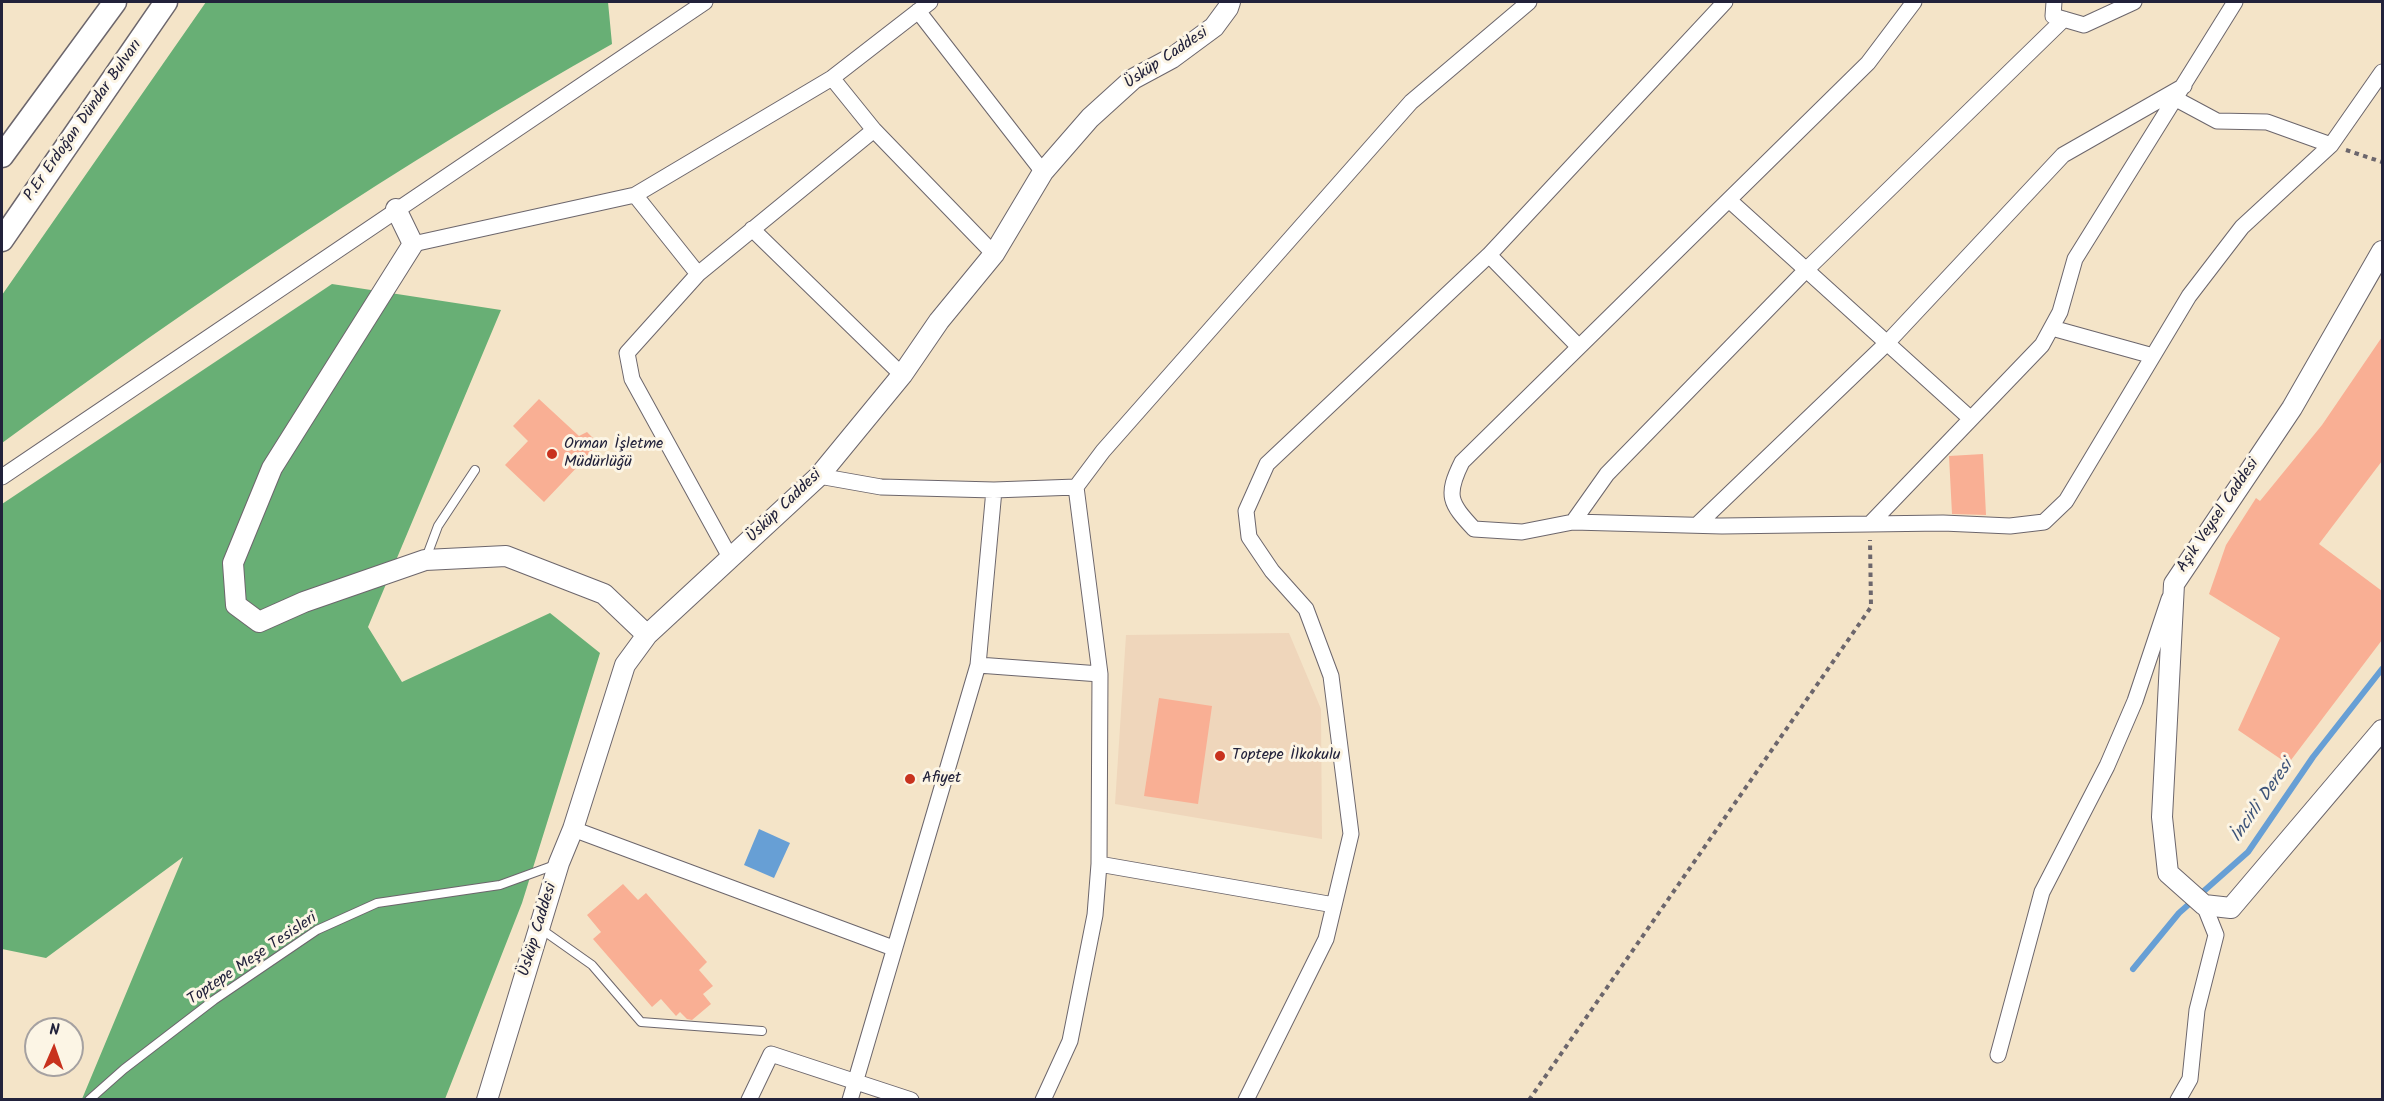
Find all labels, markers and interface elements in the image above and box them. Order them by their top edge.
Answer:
street label: Üsküp Caddesi [1122,24,1212,94]
street label: P.Er Erdoğan Dündar Bulvarı [21,37,147,205]
place label: Orman İşletme Müdürlüğü [564,435,663,473]
marker: Orman İşletme Müdürlüğü [545,447,559,461]
street label: Aşık Veysel Caddesi [2174,455,2264,577]
street label: Üsküp Caddesi [744,467,826,547]
place label: Toptepe İlkokulu [1232,746,1341,766]
marker: Toptepe İlkokulu [1213,749,1227,763]
water label: İncirli Deresi [2227,757,2299,847]
place label: Afiyet [922,769,961,789]
marker: Afiyet [903,772,917,786]
street label: Üsküp Caddesi [516,881,562,979]
street label: Toptepe Meşe Tesisleri [185,910,321,1010]
north arrow [24,1017,84,1077]
text: N [49,1018,60,1043]

